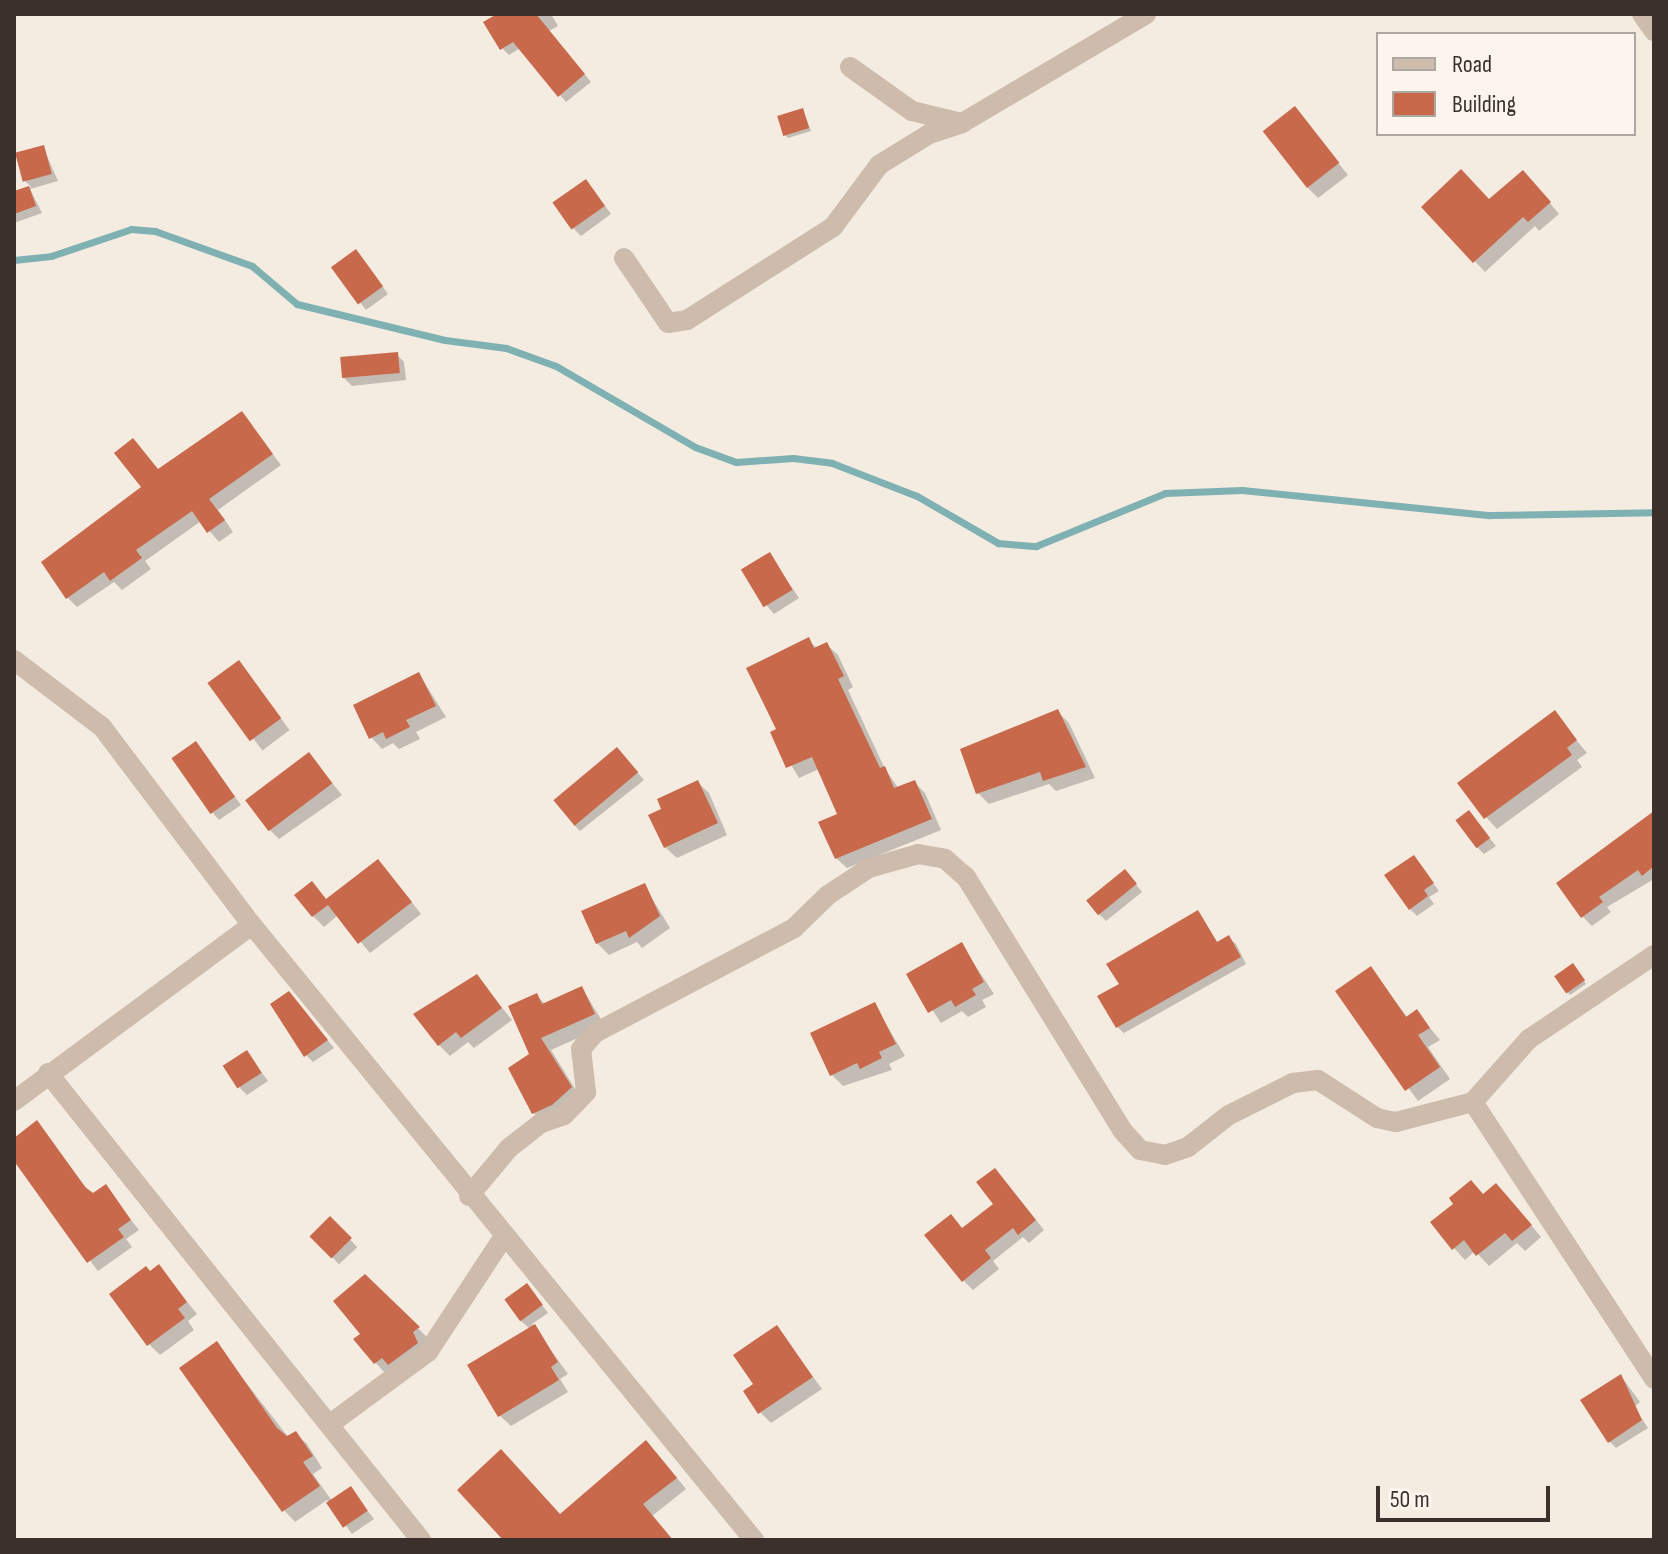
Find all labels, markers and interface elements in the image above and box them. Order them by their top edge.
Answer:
legend [1376,32,1636,136]
text: Road [1452,50,1492,79]
text: Building [1452,90,1516,119]
scale bar [1380,1470,1554,1520]
text: 50 m [1390,1485,1430,1514]

